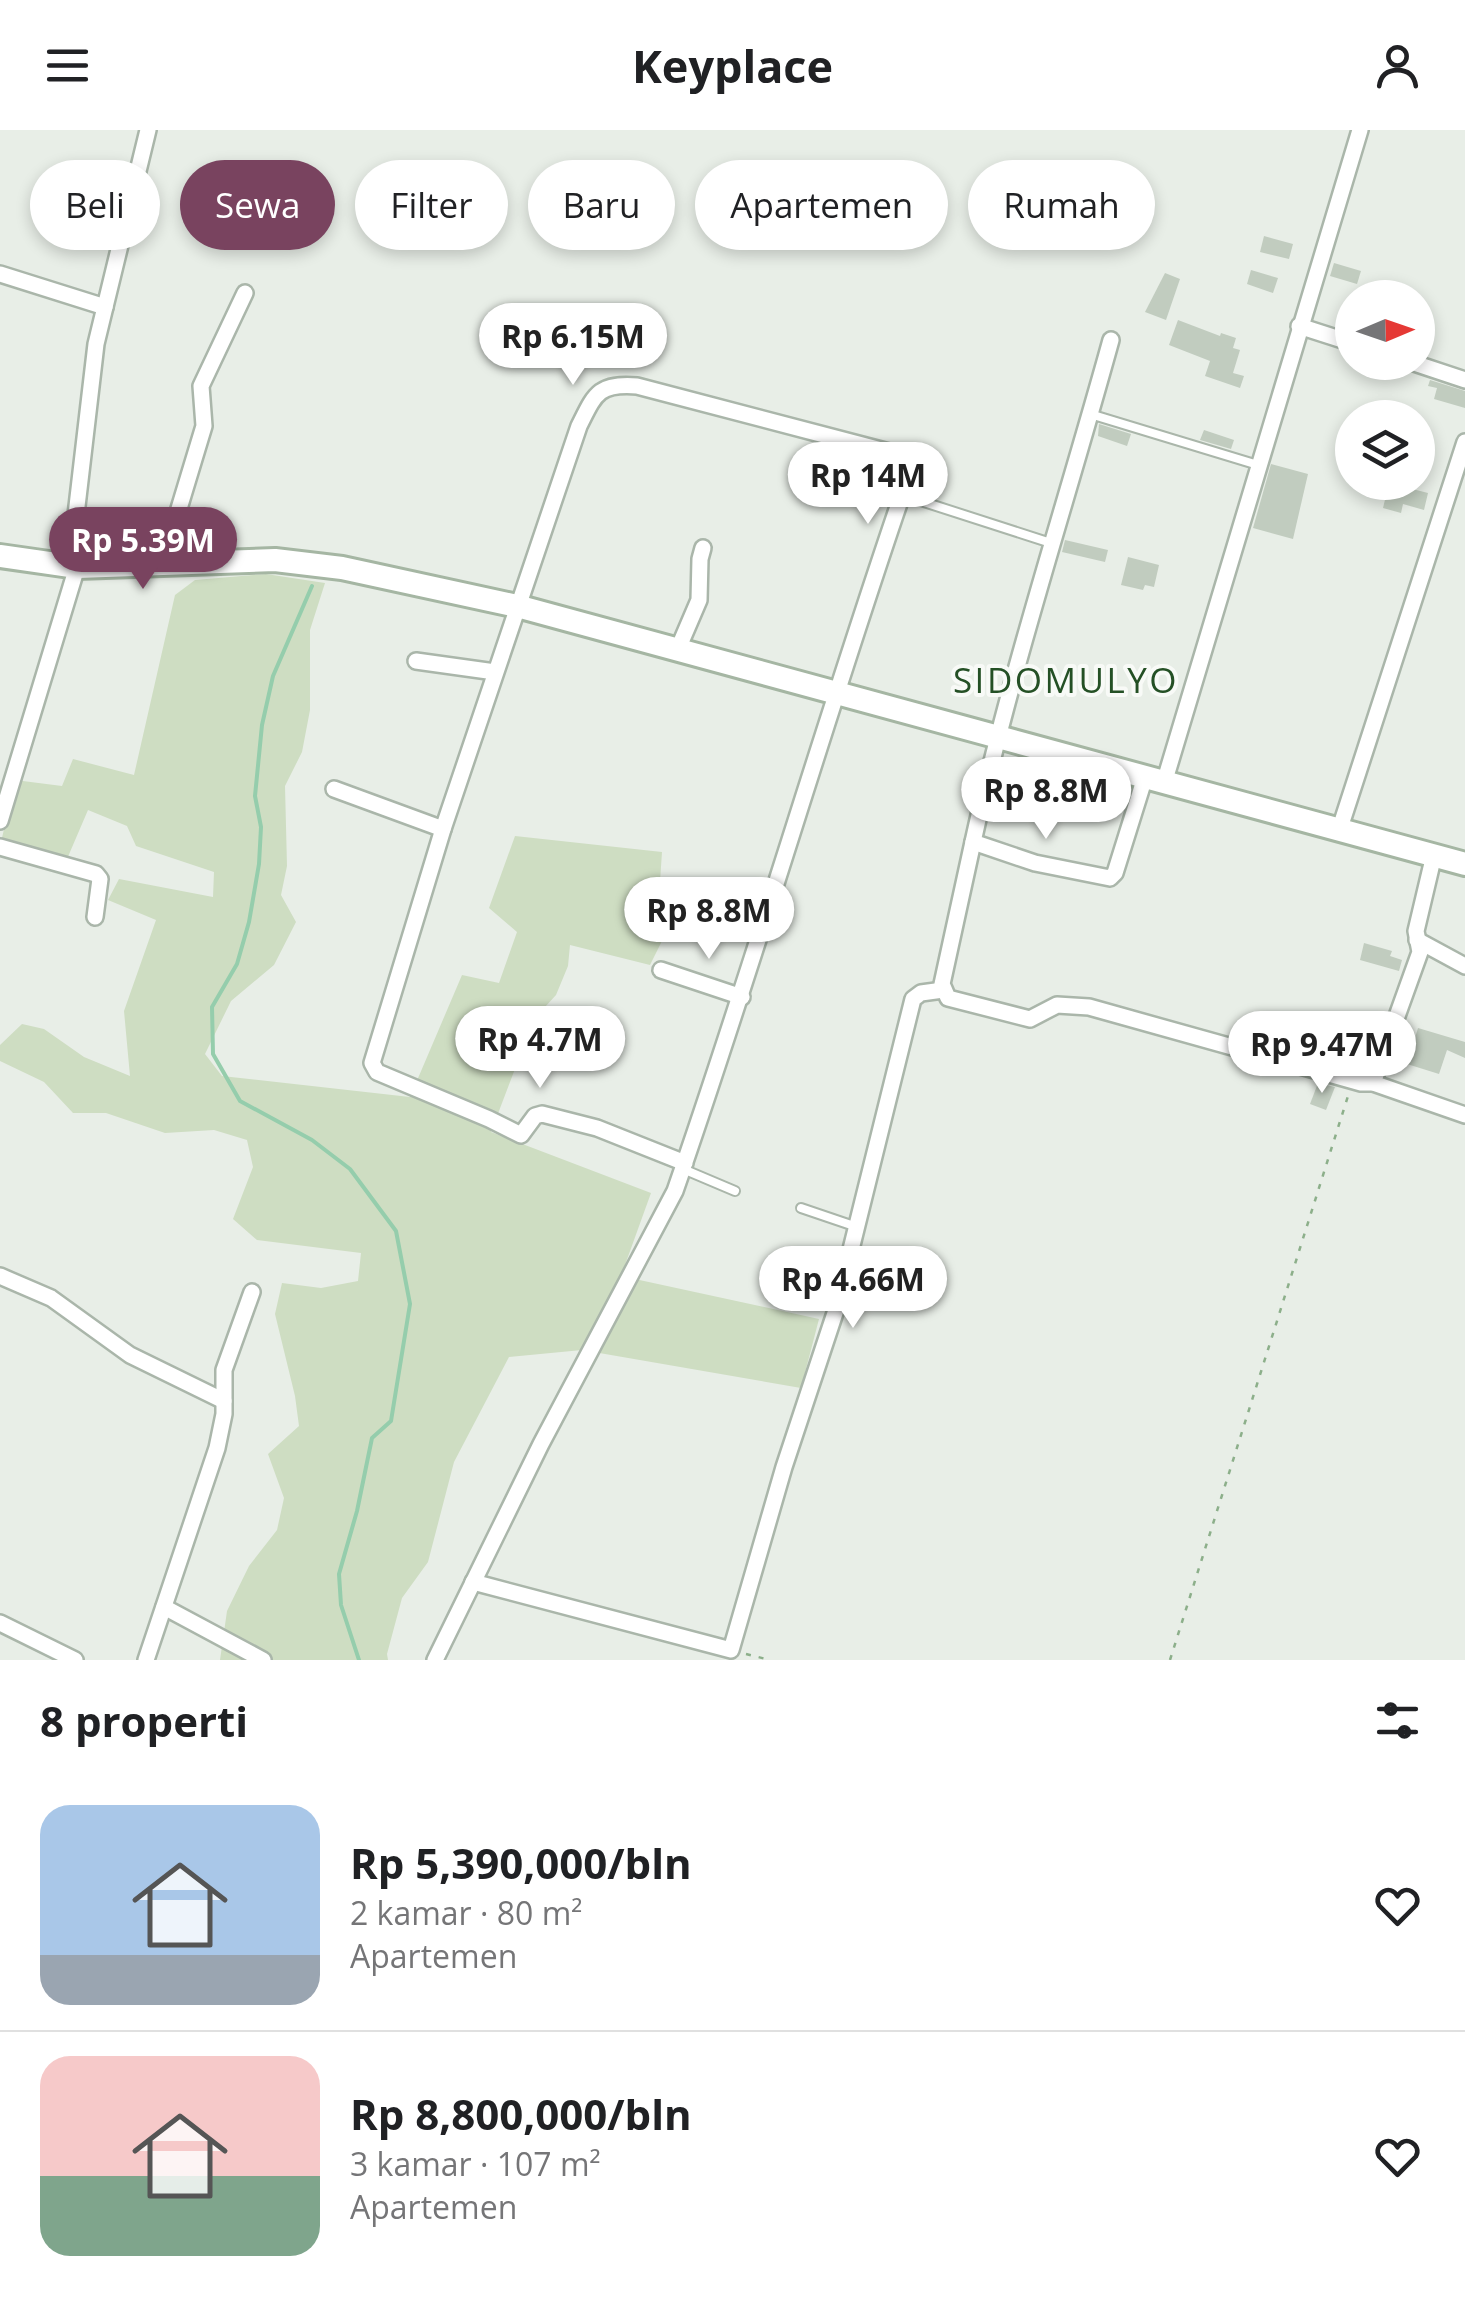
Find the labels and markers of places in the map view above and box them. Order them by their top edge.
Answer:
pin: Rp 6.15M [470,303,676,388]
pin: Rp 14M [787,442,949,527]
pin: Rp 5.39M [40,507,246,592]
pin: Rp 8.8M [954,757,1138,842]
pin: Rp 8.8M [617,877,801,962]
pin: Rp 4.7M [448,1006,632,1091]
pin: Rp 9.47M [1219,1011,1425,1096]
pin: Rp 4.66M [750,1246,956,1331]

